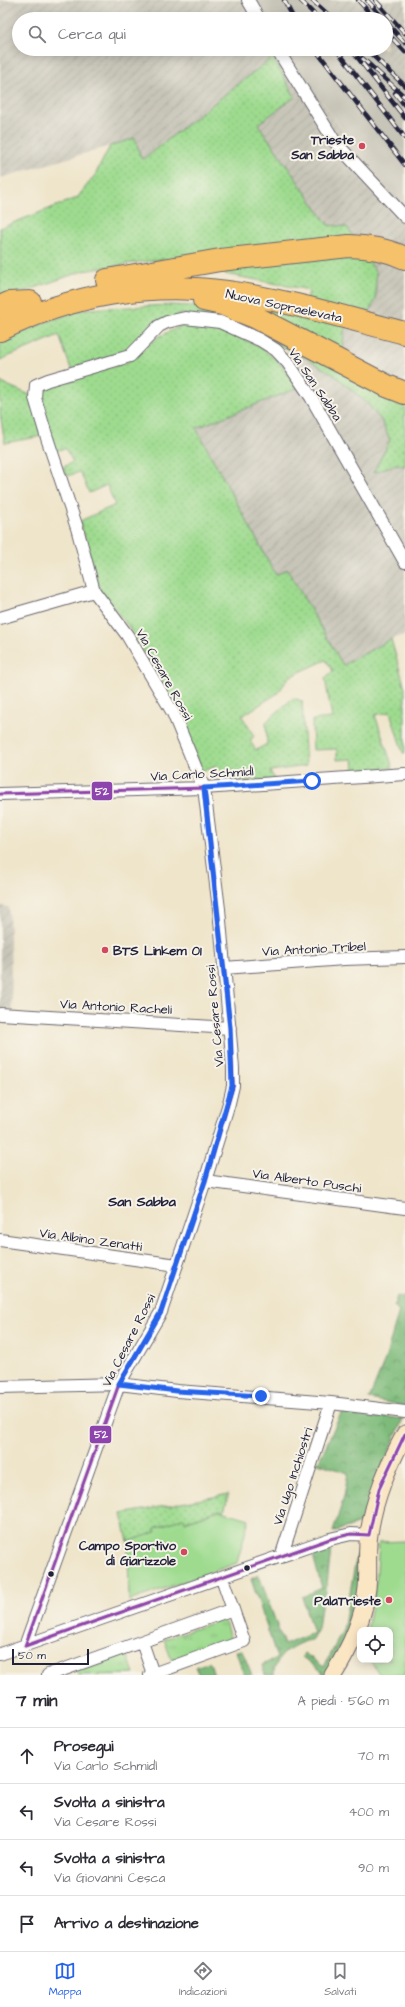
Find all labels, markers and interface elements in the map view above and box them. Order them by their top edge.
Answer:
search box [12,12,393,56]
icon: search [26,23,48,45]
text: Cerca qui [58,24,126,45]
place label: Trieste San Sabba [290,131,354,164]
marker: Trieste San Sabba [357,141,367,151]
street label: Nuova Sopraelevata [224,285,344,327]
street label: Via San Sabba [284,344,347,425]
street label: Via Cesare Rossi [131,625,197,724]
street label: Via Carlo Schmidl [150,762,254,786]
route start [303,772,321,790]
line badge: 52 [91,781,113,801]
text: 52 [95,784,110,799]
street label: Via Antonio Tribel [262,937,366,961]
place label: BTS Linkem 01 [113,942,202,960]
marker: BTS Linkem 01 [100,945,110,955]
street label: Via Cesare Rossi [202,964,228,1068]
street label: Via Antonio Racheli [60,995,172,1019]
street label: Via Alberto Puschi [251,1164,362,1198]
district label: San Sabba [107,1192,177,1212]
street label: Via Albino Zenatti [38,1224,143,1256]
street label: Via Cesare Rossi [98,1291,160,1390]
route end [252,1387,270,1405]
line badge: 52 [89,1425,112,1444]
street label: Via Ugo Inchiostri [269,1425,318,1528]
text: 52 [94,1427,109,1442]
place label: Campo Sportivo di Giarizzole [79,1537,177,1570]
marker: Campo Sportivo di Giarizzole [179,1547,189,1557]
unlabelled marker [242,1563,252,1573]
unlabelled marker [46,1569,56,1579]
place label: PalaTrieste [314,1592,381,1610]
marker: PalaTrieste [384,1595,394,1605]
map controls [357,1627,393,1663]
button: locate [357,1627,393,1663]
scale bar [12,1647,89,1666]
text: 50 m [18,1648,46,1663]
text: 7 min [16,1689,58,1713]
text: A piedi · 560 m [297,1692,389,1710]
text: Prosegui [54,1736,114,1757]
icon: ahead [16,1745,38,1767]
text: 70 m [357,1747,389,1765]
text: Via Carlo Schmidl [54,1757,157,1775]
text: Svolta a sinistra [54,1792,165,1813]
icon: left [16,1801,38,1823]
text: 400 m [348,1803,389,1821]
text: Via Cesare Rossi [54,1813,156,1831]
text: Svolta a sinistra [54,1848,165,1869]
icon: left [16,1857,38,1879]
text: 90 m [358,1859,389,1877]
text: Via Giovanni Cesca [54,1869,165,1887]
icon: arrive [16,1913,38,1935]
text: Arrivo a destinazione [54,1913,199,1934]
tab: Mappa [49,1960,81,1999]
tab: Indicazioni [179,1960,227,1999]
tab: Salvati [324,1960,356,1999]

